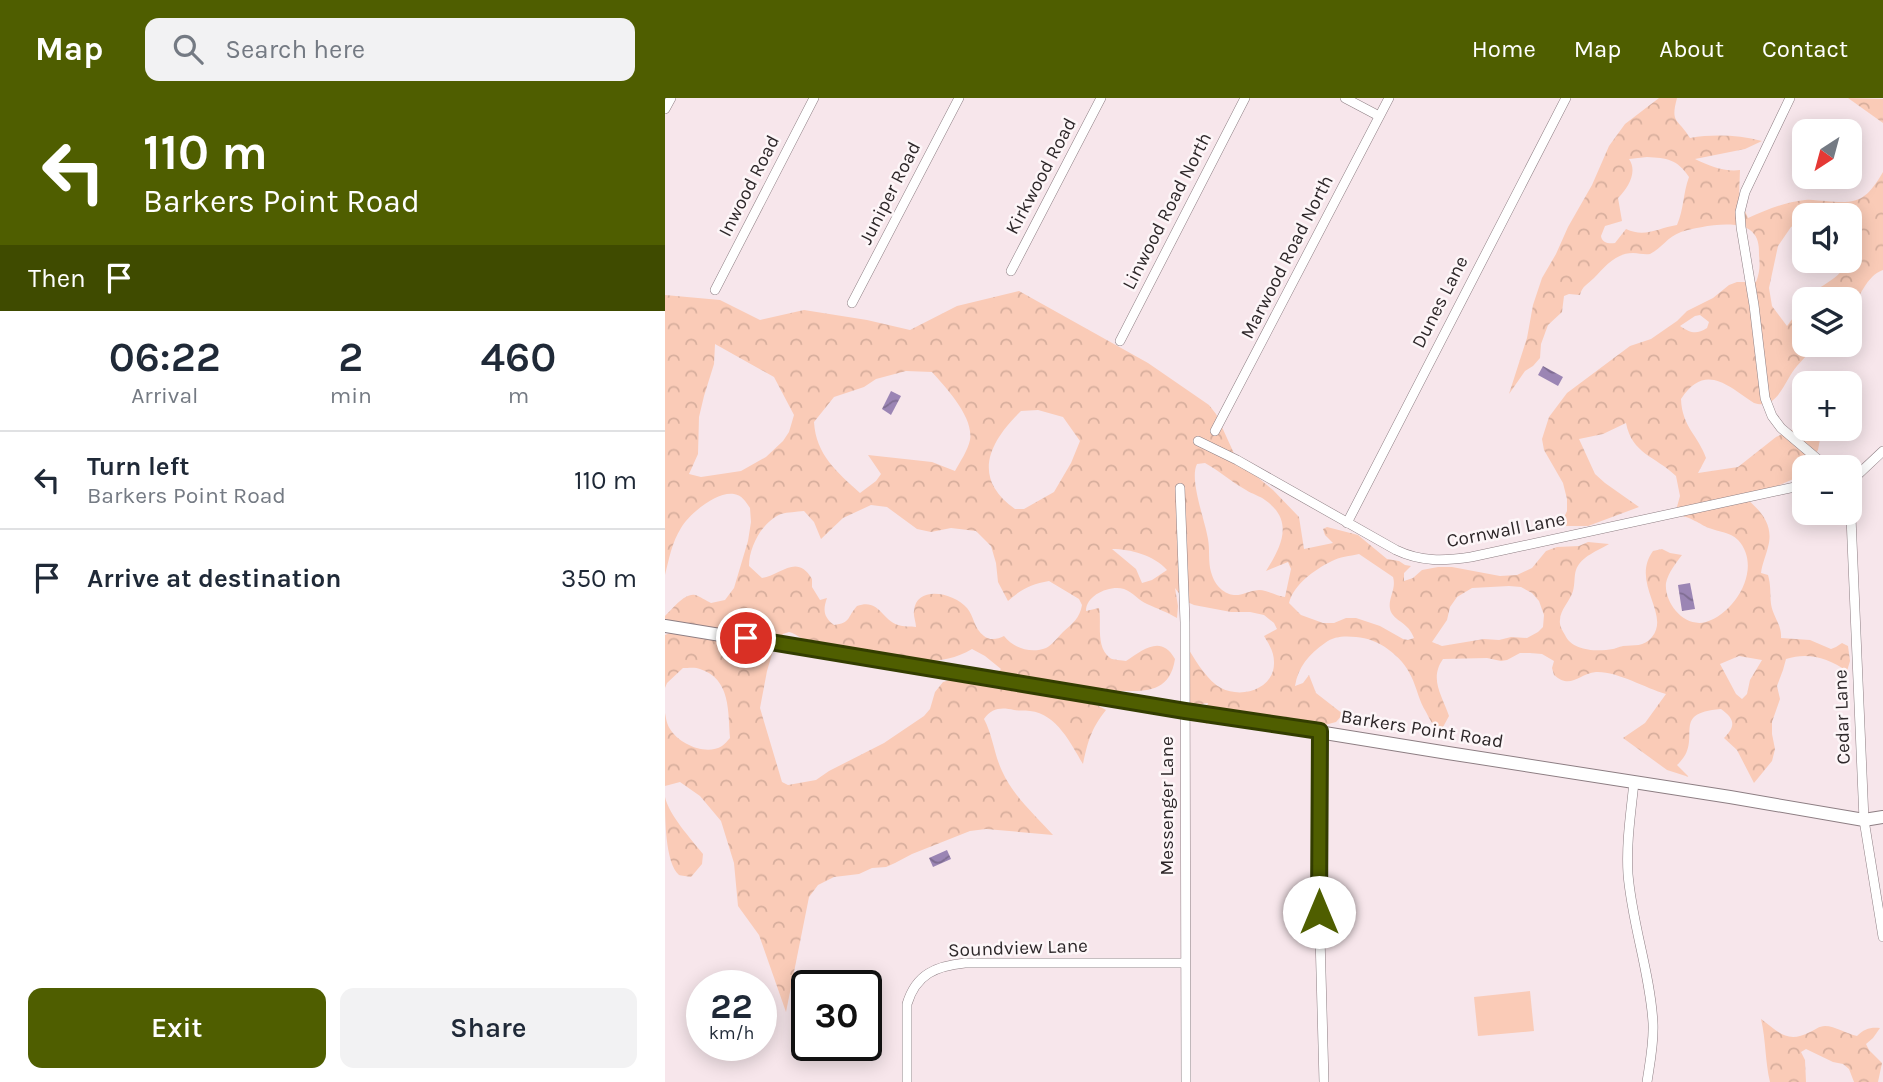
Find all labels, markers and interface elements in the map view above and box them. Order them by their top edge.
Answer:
search box [145,18,635,81]
text: Map [35,30,103,68]
icon: search [169,30,207,68]
text: Search here [225,34,365,65]
text: Home [1472,35,1536,63]
text: Map [1574,35,1621,63]
text: About [1659,35,1724,63]
text: Contact [1762,35,1848,63]
street label: Kirkwood Road [1001,114,1081,238]
north arrow [1792,119,1862,189]
map controls [1792,119,1862,525]
text: 110 m [143,124,268,181]
icon: left [28,126,119,217]
street label: Linwood Road North [1118,129,1216,293]
street label: Inwood Road [714,132,784,240]
street label: Juniper Road [855,138,925,248]
street label: Marwood Road North [1236,171,1338,343]
text: Barkers Point Road [143,183,420,220]
button: sound [1792,203,1862,273]
street label: Dunes Lane [1407,252,1473,352]
icon: arrive [100,259,138,297]
text: Then [28,263,86,294]
button: layers [1792,287,1862,357]
text: 06:22 [109,332,221,382]
text: 2 [338,332,363,382]
text: 460 [481,332,556,382]
button: + [1792,371,1862,441]
text: Arrival [131,382,198,409]
text: min [330,382,372,409]
text: m [508,382,529,409]
text: Turn left [87,451,189,482]
button: − [1792,455,1862,525]
icon: left [28,461,66,499]
text: 110 m [574,465,637,496]
text: Barkers Point Road [87,482,286,509]
street label: Cornwall Lane [1445,508,1567,552]
icon: arrive [28,559,66,597]
text: Arrive at destination [87,563,341,594]
text: 350 m [561,563,637,594]
pin [716,608,776,668]
icon: arrive [727,619,765,657]
street label: Cedar Lane [1829,669,1855,765]
street label: Barkers Point Road [1339,705,1505,753]
street label: Messenger Lane [1156,736,1178,876]
position arrow [1282,875,1356,949]
street label: Soundview Lane [948,935,1088,961]
speed limit sign: 30 [791,970,882,1061]
text: 22 [710,986,753,1027]
button: Exit [28,988,326,1068]
button: Share [340,988,637,1068]
text: km/h [709,1022,754,1044]

